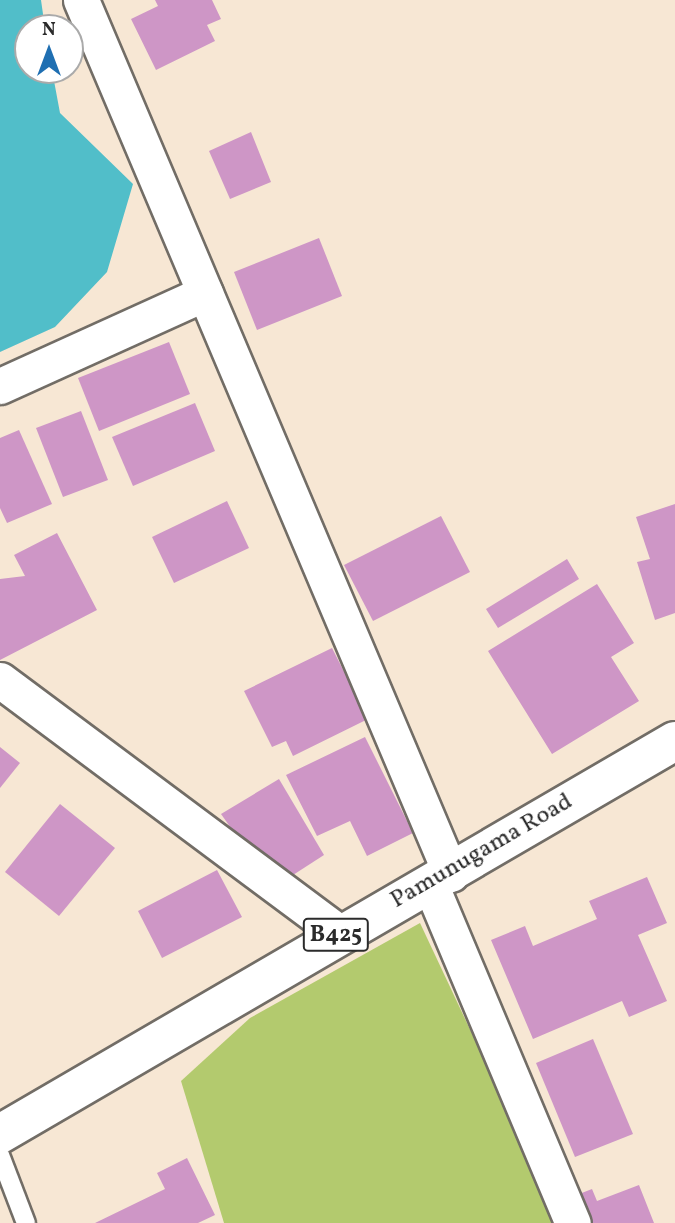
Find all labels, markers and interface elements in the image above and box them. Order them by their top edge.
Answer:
north arrow [14,14,84,84]
text: N [42,17,56,43]
street label: Pamunugama Road [386,788,578,916]
road number: B425 [303,916,369,954]

